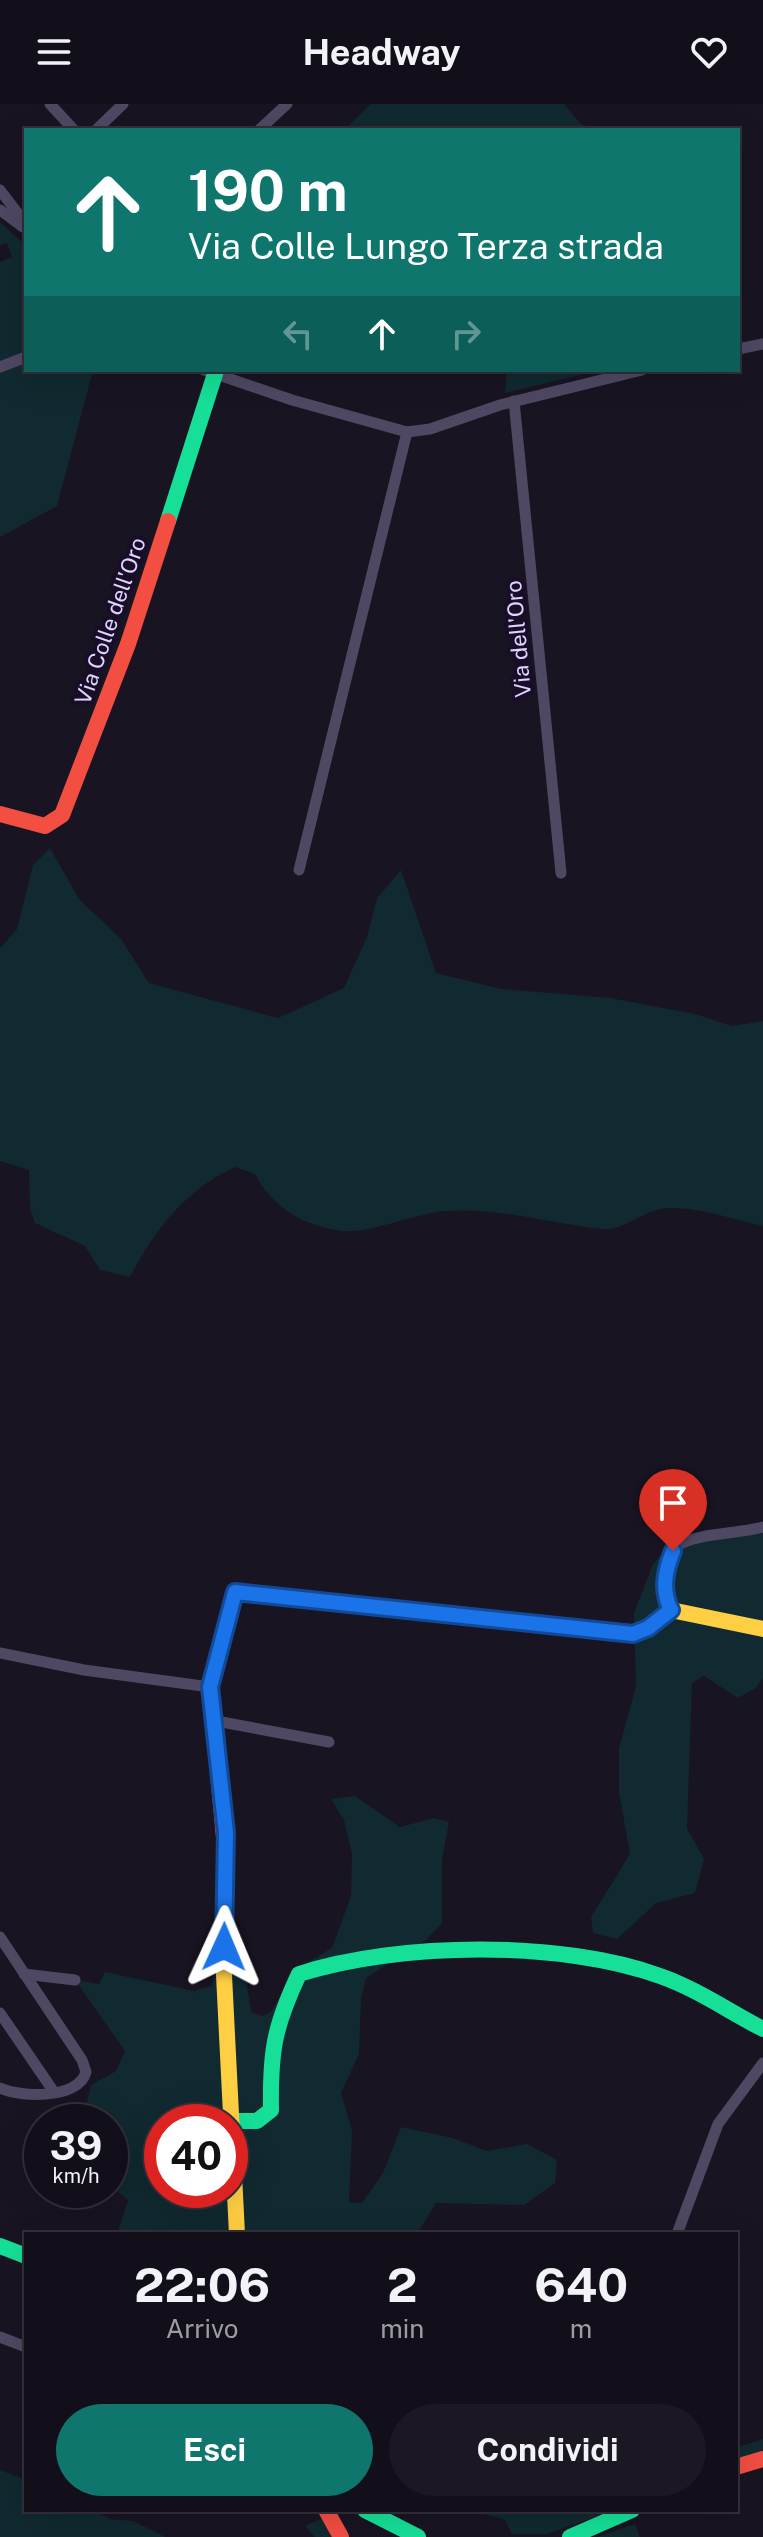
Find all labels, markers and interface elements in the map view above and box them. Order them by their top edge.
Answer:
icon: menu [32,30,76,74]
icon: heart [687,30,731,74]
text: Headway [303,31,460,73]
text: 190 m [188,158,348,224]
icon: ahead [56,160,160,264]
text: Via Colle Lungo Terza strada [188,225,664,267]
icon: left [276,312,320,356]
icon: ahead [360,312,404,356]
icon: right [444,312,488,356]
street label: Via Colle dell'Oro [69,534,151,708]
street label: Via dell'Oro [500,579,536,699]
pin [639,1469,707,1551]
icon: arrive [651,1481,695,1525]
position arrow [182,1905,266,1989]
speed limit sign: 40 [144,2104,248,2208]
text: 39 [50,2122,102,2169]
text: km/h [52,2164,100,2188]
text: 22:06 [134,2256,270,2313]
text: 2 [387,2256,417,2313]
text: 640 [534,2256,628,2313]
text: Arrivo [166,2313,238,2344]
text: min [380,2313,424,2344]
text: m [570,2313,592,2344]
button: Esci [56,2404,373,2496]
button: Condividi [389,2404,706,2496]

